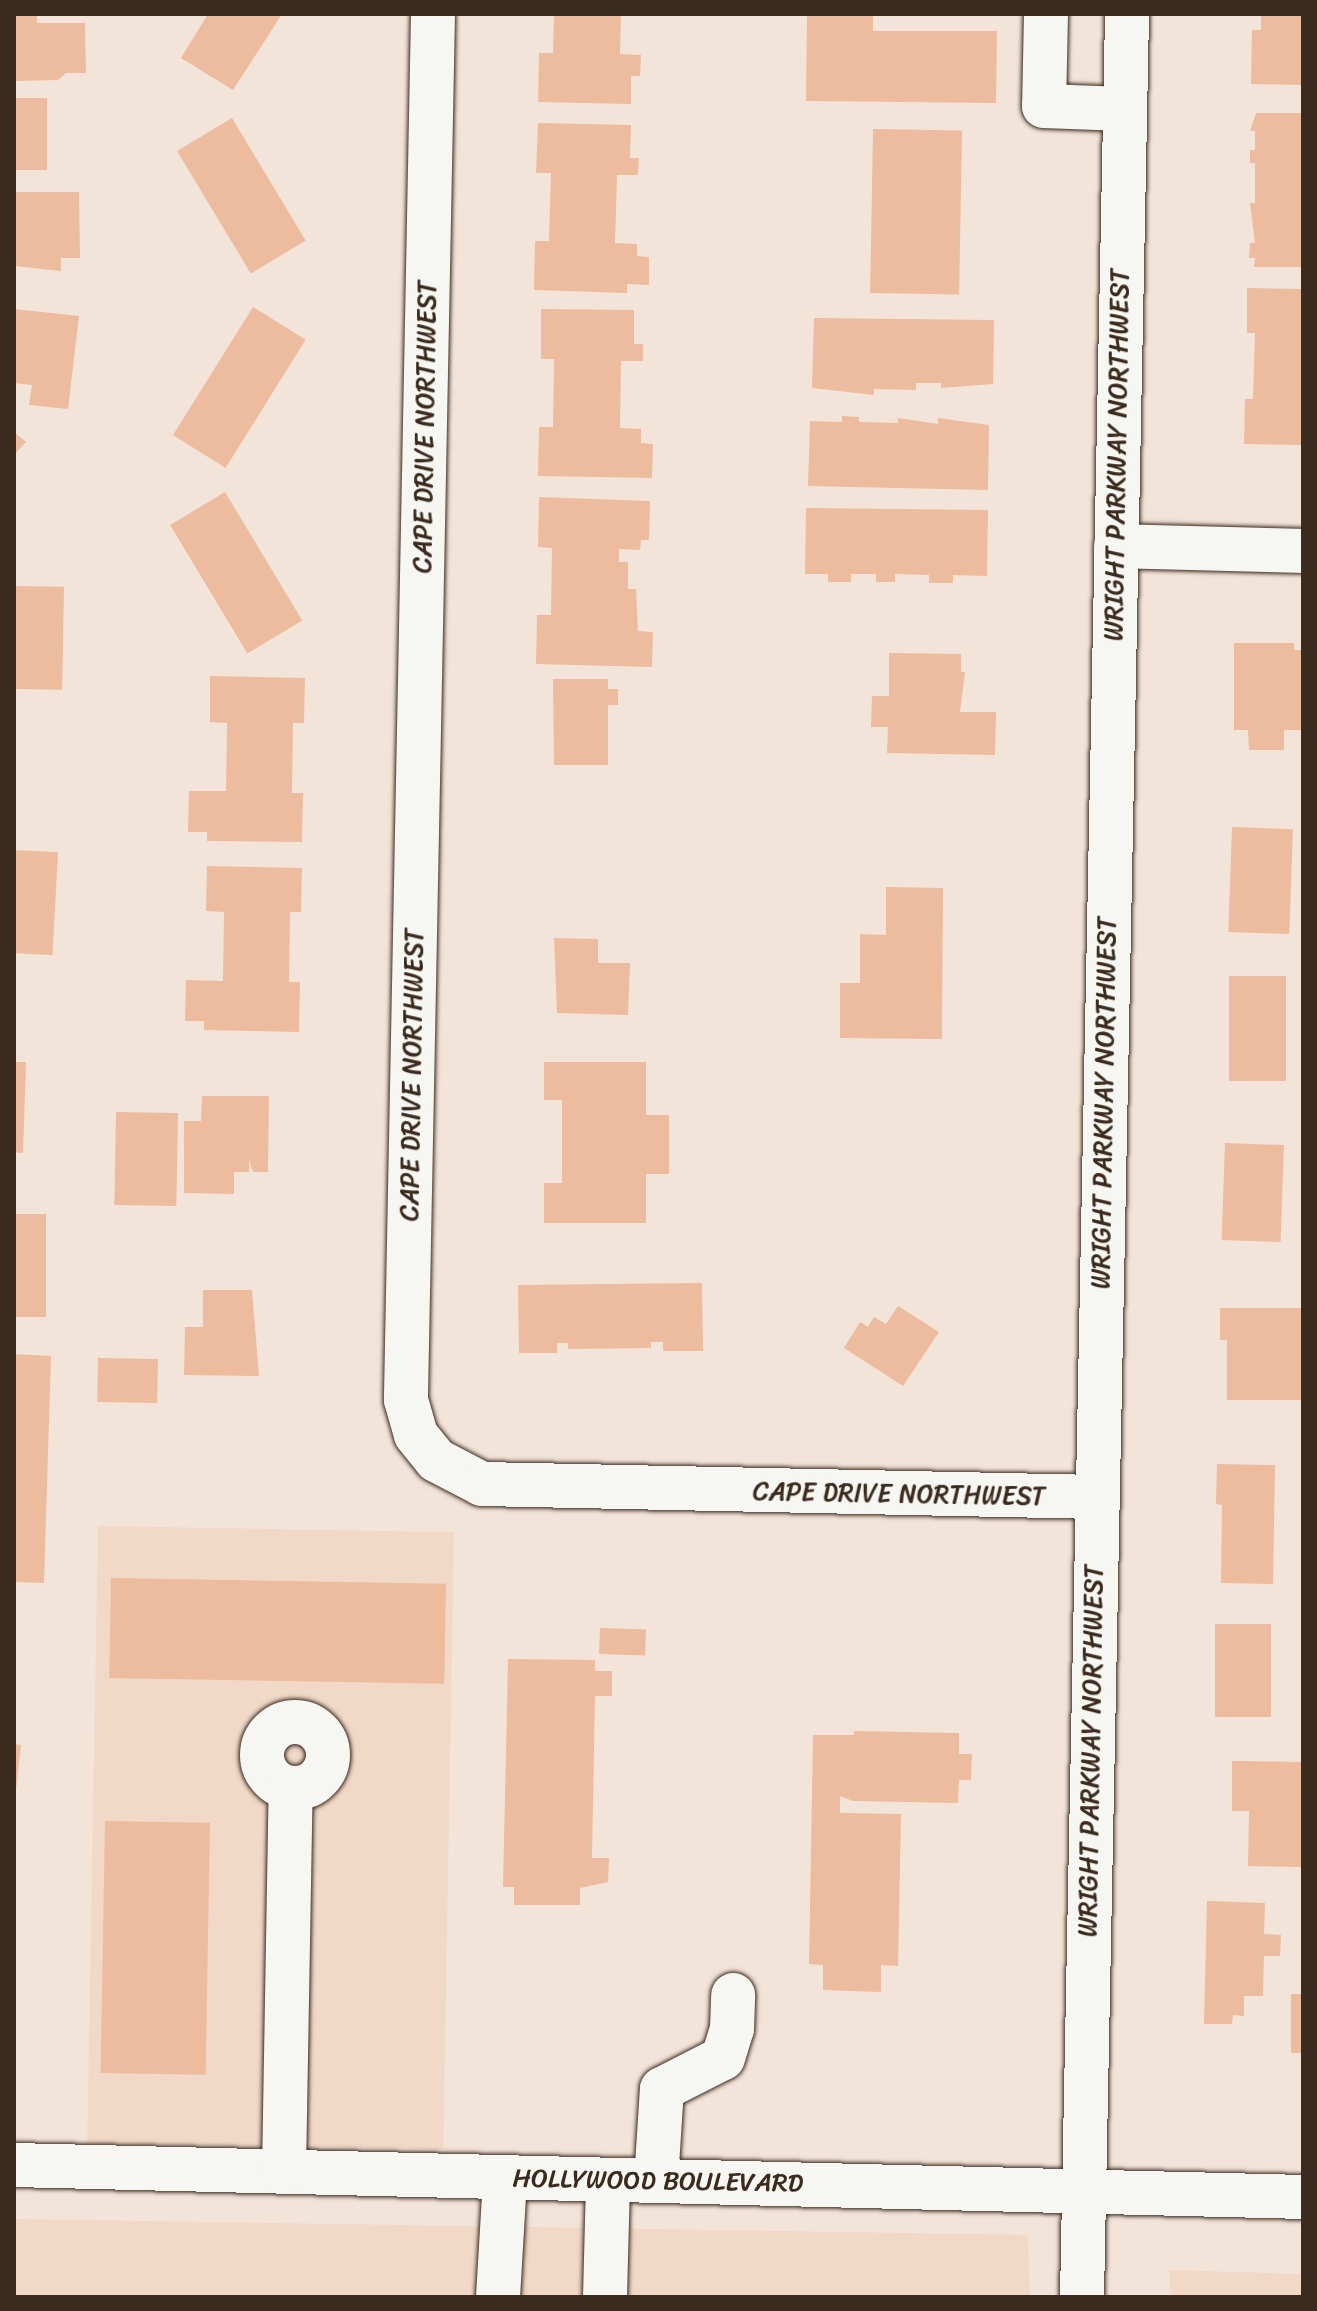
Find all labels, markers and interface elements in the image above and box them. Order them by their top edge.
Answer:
street label: WRIGHT PARKWAY NORTHWEST [1098,273,1136,637]
street label: CAPE DRIVE NORTHWEST [407,280,443,574]
street label: WRIGHT PARKWAY NORTHWEST [1085,921,1123,1285]
street label: CAPE DRIVE NORTHWEST [394,928,430,1222]
street label: CAPE DRIVE NORTHWEST [752,1476,1046,1512]
street label: WRIGHT PARKWAY NORTHWEST [1072,1569,1110,1933]
street label: HOLLYWOOD BOULEVARD [512,2163,804,2199]

